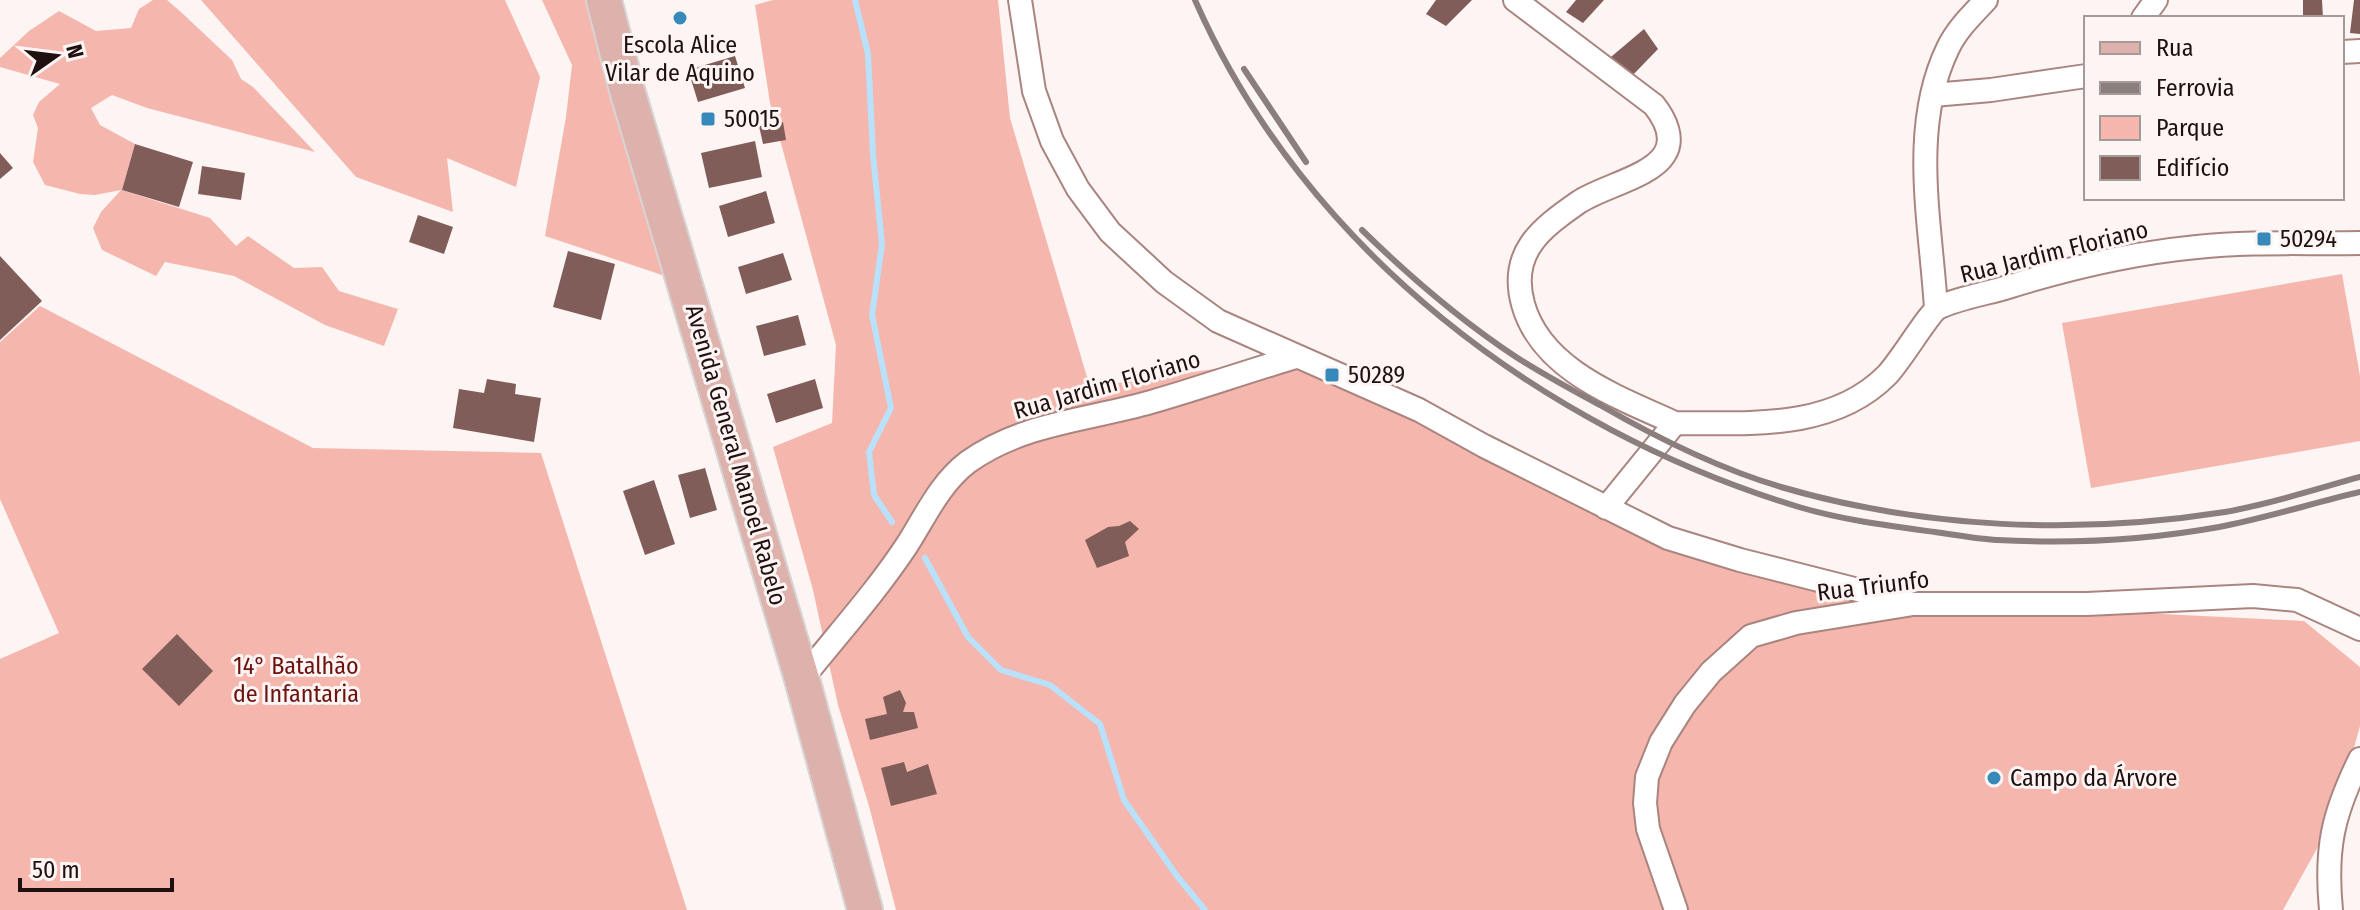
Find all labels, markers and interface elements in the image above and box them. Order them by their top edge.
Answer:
marker: Escola Alice Vilar de Aquino [671,9,689,27]
north arrow [16,16,96,96]
legend [2084,16,2344,200]
place label: Escola Alice Vilar de Aquino [605,31,755,87]
text: Rua [2156,34,2193,62]
text: N [60,42,90,61]
text: Ferrovia [2156,74,2235,102]
place label: 50015 [724,105,780,133]
marker: 50015 [699,110,717,128]
text: Parque [2156,114,2224,142]
text: Edifício [2156,154,2229,182]
street label: Rua Jardim Floriano [1957,215,2151,289]
place label: 50294 [2280,225,2337,253]
marker: 50294 [2255,230,2273,248]
street label: Avenida General Manoel Rabelo [680,302,792,608]
street label: Rua Jardim Floriano [1011,345,1203,425]
place label: 50289 [1348,361,1405,389]
marker: 50289 [1323,366,1341,384]
street label: Rua Triunfo [1815,565,1931,607]
park label: 14° Batalhão de Infantaria [233,652,359,708]
place label: Campo da Árvore [2010,763,2177,792]
marker: Campo da Árvore [1985,769,2003,787]
scale bar [20,842,172,892]
text: 50 m [32,856,80,884]

